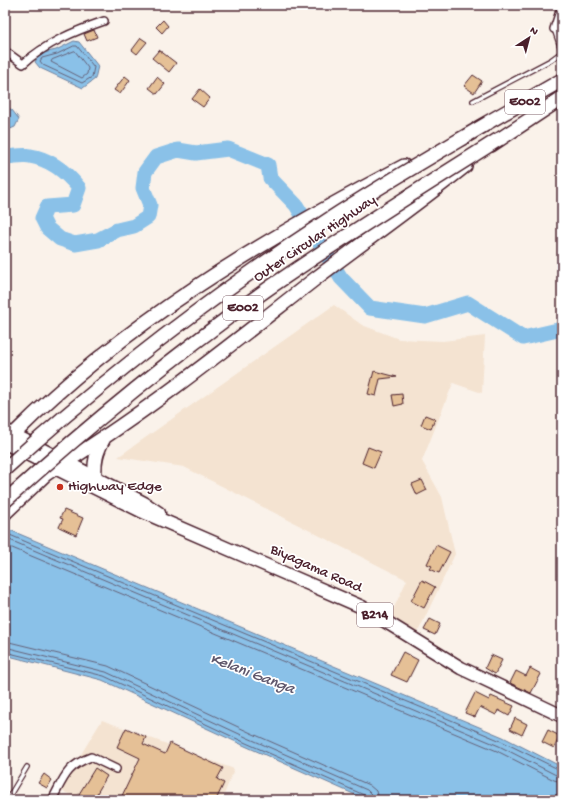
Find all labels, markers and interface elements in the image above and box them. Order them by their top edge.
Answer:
north arrow [509,18,549,58]
text: N [527,25,540,38]
road number: E002 [505,90,545,114]
street label: Outer Circular Highway [250,191,380,287]
road number: E002 [223,296,263,320]
place label: Highway Edge [68,478,162,496]
marker: Highway Edge [55,482,65,492]
street label: Biyagama Road [266,540,366,598]
road number: B214 [357,603,393,627]
water label: Kelani Ganga [207,650,298,700]

